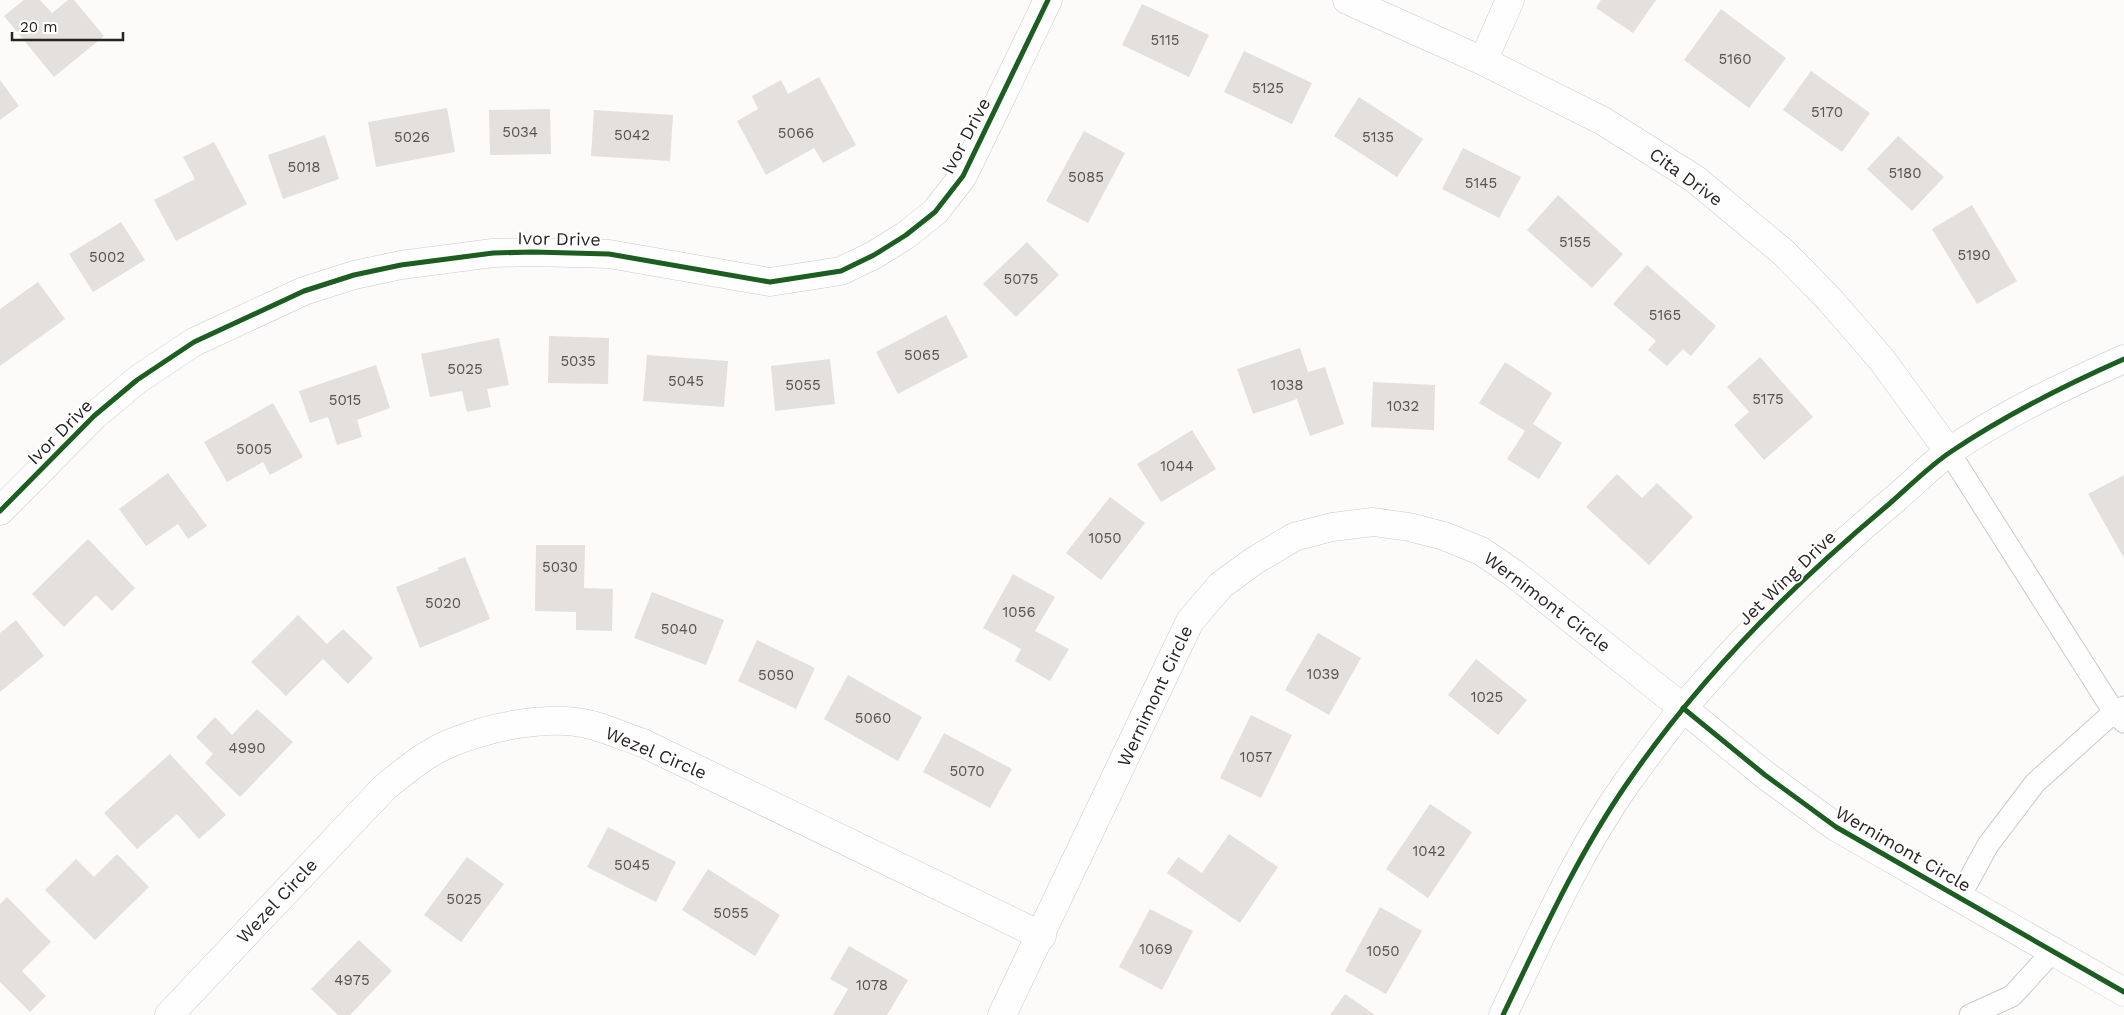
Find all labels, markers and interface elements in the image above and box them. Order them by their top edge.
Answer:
scale bar [12,10,124,42]
text: 20 m [20,18,58,36]
house number: 5115 [1150,31,1180,49]
house number: 5160 [1718,50,1752,68]
house number: 5125 [1252,79,1284,97]
street label: Ivor Drive [937,94,994,177]
house number: 5170 [1811,103,1843,121]
house number: 5034 [502,123,538,141]
house number: 5066 [778,124,814,142]
house number: 5042 [614,126,650,144]
house number: 5026 [394,128,430,146]
house number: 5135 [1362,128,1394,146]
street label: Cita Drive [1646,143,1727,210]
house number: 5018 [287,158,321,176]
house number: 5180 [1888,164,1922,182]
house number: 5085 [1068,168,1104,186]
house number: 5145 [1465,174,1497,192]
street label: Ivor Drive [517,227,601,250]
house number: 5155 [1559,233,1591,251]
house number: 5190 [1957,246,1991,264]
house number: 5002 [89,248,125,266]
house number: 5075 [1004,270,1038,288]
house number: 5165 [1649,306,1681,324]
house number: 5065 [904,346,940,364]
house number: 5035 [560,352,596,370]
house number: 5025 [447,360,483,378]
house number: 5045 [668,372,704,390]
house number: 5055 [785,376,821,394]
house number: 1038 [1271,376,1303,394]
house number: 5175 [1752,390,1784,408]
house number: 5015 [329,391,361,409]
street label: Ivor Drive [23,395,97,469]
house number: 1032 [1387,397,1419,415]
house number: 5005 [236,440,272,458]
house number: 1044 [1160,457,1194,475]
street label: Jet Wing Drive [1734,526,1840,629]
house number: 1050 [1088,529,1122,547]
street label: Wernimont Circle [1480,547,1615,656]
house number: 5030 [542,558,578,576]
house number: 5020 [425,594,461,612]
house number: 1056 [1002,603,1036,621]
house number: 5040 [661,620,697,638]
street label: Wernimont Circle [1113,622,1196,770]
house number: 1039 [1307,665,1339,683]
house number: 5050 [758,666,794,684]
house number: 1025 [1471,688,1503,706]
house number: 5060 [855,709,891,727]
street label: Wezel Circle [602,722,710,783]
house number: 4990 [228,739,266,757]
house number: 1057 [1240,748,1272,766]
house number: 5070 [949,762,985,780]
street label: Wernimont Circle [1832,801,1975,896]
house number: 1042 [1412,842,1446,860]
street label: Wezel Circle [232,854,321,947]
house number: 5045 [614,856,650,874]
house number: 5025 [446,890,482,908]
house number: 5055 [713,904,749,922]
house number: 1069 [1139,940,1173,958]
house number: 1050 [1366,942,1400,960]
house number: 4975 [334,971,370,989]
house number: 1078 [856,976,888,994]

